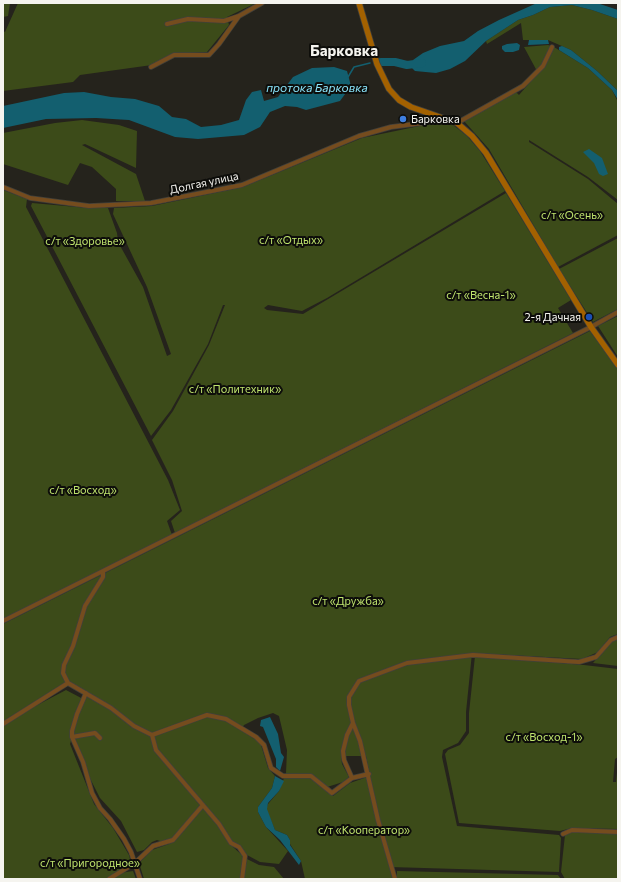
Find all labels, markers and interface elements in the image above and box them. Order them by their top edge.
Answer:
district label: Барковка [310,42,378,60]
water label: протока Барковка [266,81,368,95]
place label: Барковка [411,112,460,126]
marker: Барковка [398,114,408,124]
street label: Долгая улица [168,169,240,197]
park label: с/т «Осень» [541,208,603,222]
park label: с/т «Отдых» [259,233,323,247]
park label: с/т «Здоровье» [45,234,125,248]
park label: с/т «Весна-1» [446,288,516,302]
place label: 2-я Дачная [524,310,581,324]
marker: 2-я Дачная [584,312,594,322]
park label: с/т «Политехник» [189,382,281,396]
park label: с/т «Восход» [49,483,117,497]
park label: с/т «Дружба» [312,594,384,608]
park label: с/т «Восход-1» [506,730,582,744]
park label: с/т «Кооператор» [318,823,410,837]
park label: с/т «Пригородное» [40,856,140,870]

